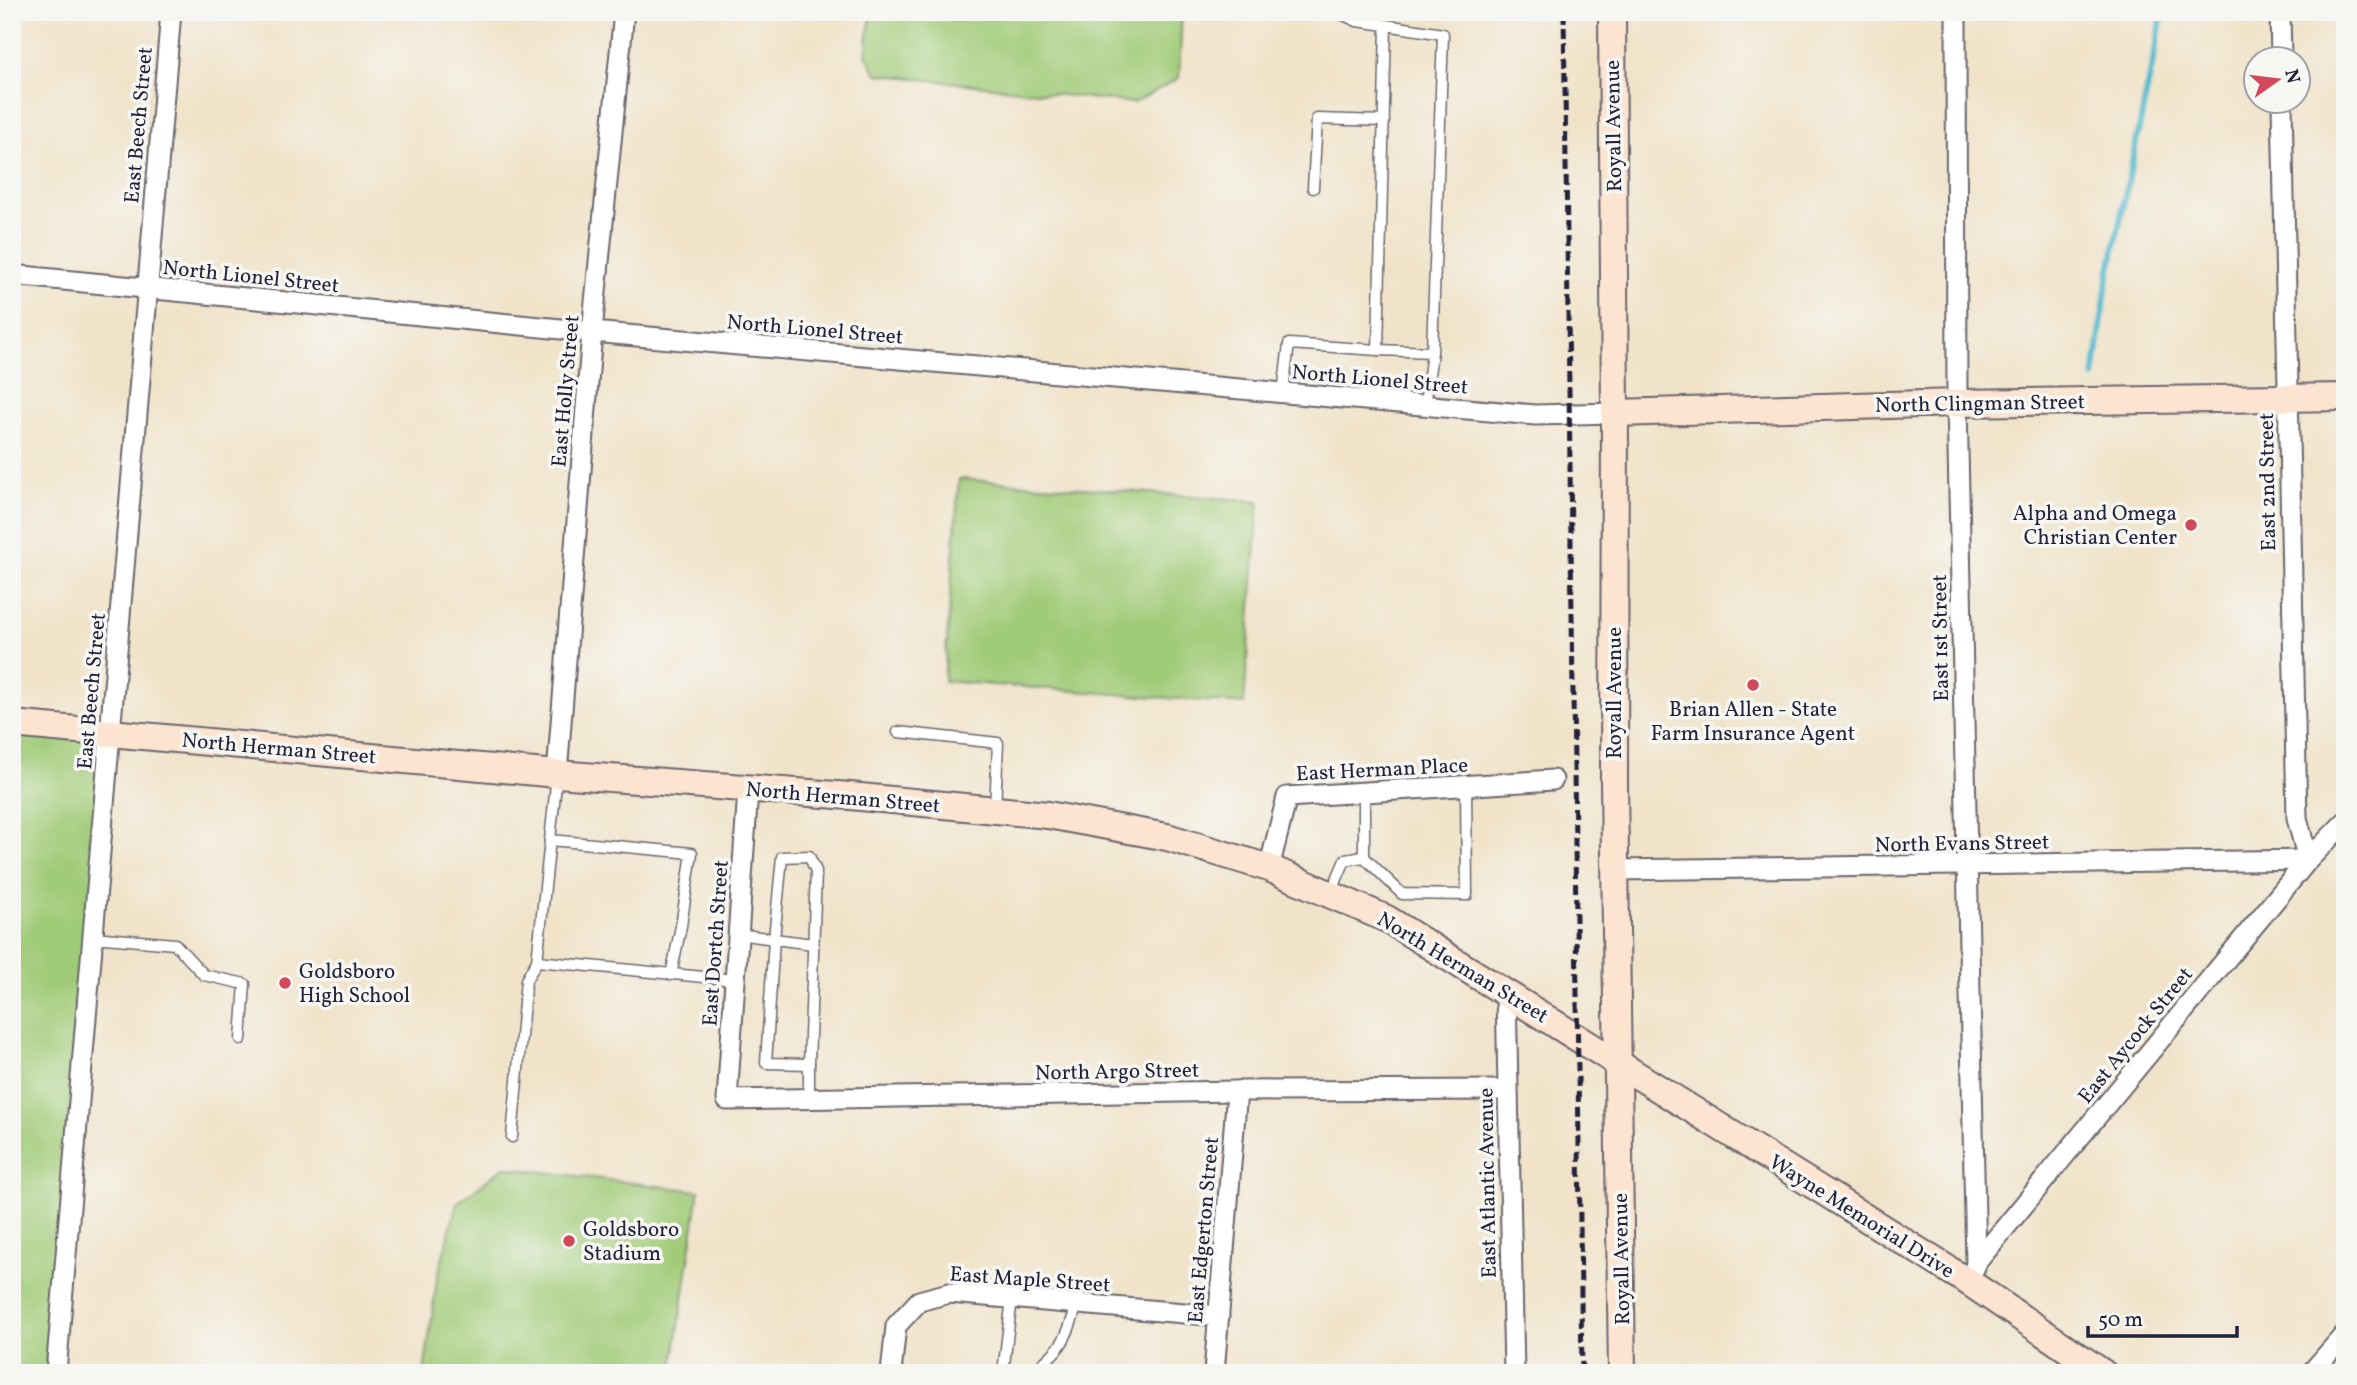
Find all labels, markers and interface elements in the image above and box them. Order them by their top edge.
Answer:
street label: East Beech Street [118,46,161,205]
north arrow [2242,46,2312,116]
street label: Royall Avenue [1599,60,1630,192]
text: N [2277,67,2306,86]
street label: North Lionel Street [161,254,340,301]
street label: North Lionel Street [725,308,904,353]
street label: East Holly Street [545,314,588,469]
street label: North Lionel Street [1290,358,1469,403]
street label: North Clingman Street [1875,388,2085,421]
street label: East 2nd Street [2253,412,2284,551]
place label: Alpha and Omega Christian Center [2013,500,2177,553]
marker: Alpha and Omega Christian Center [2183,517,2199,533]
street label: East 1st Street [1926,574,1957,702]
street label: East Beech Street [71,612,114,771]
street label: Royall Avenue [1601,627,1630,759]
marker: Brian Allen - State Farm Insurance Agent [1745,677,1761,693]
place label: Brian Allen - State Farm Insurance Agent [1651,696,1855,749]
street label: North Herman Street [180,727,377,772]
street label: East Herman Place [1295,752,1469,789]
street label: North Herman Street [744,776,941,821]
street label: North Evans Street [1874,828,2050,861]
street label: East Dortch Street [696,859,737,1027]
street label: North Herman Street [1371,906,1553,1031]
place label: Goldsboro High School [299,958,410,1011]
street label: East Aycock Street [2072,961,2200,1111]
marker: Goldsboro High School [277,975,293,991]
street label: North Argo Street [1035,1057,1199,1088]
street label: East Atlantic Avenue [1472,1087,1505,1279]
street label: East Edgerton Street [1182,1135,1227,1325]
street label: Wayne Memorial Drive [1763,1148,1960,1286]
street label: Royall Avenue [1607,1193,1638,1325]
place label: Goldsboro Stadium [583,1216,679,1269]
marker: Goldsboro Stadium [561,1233,577,1249]
street label: East Maple Street [949,1260,1111,1301]
scale bar [2088,1294,2236,1338]
text: 50 m [2098,1306,2143,1335]

